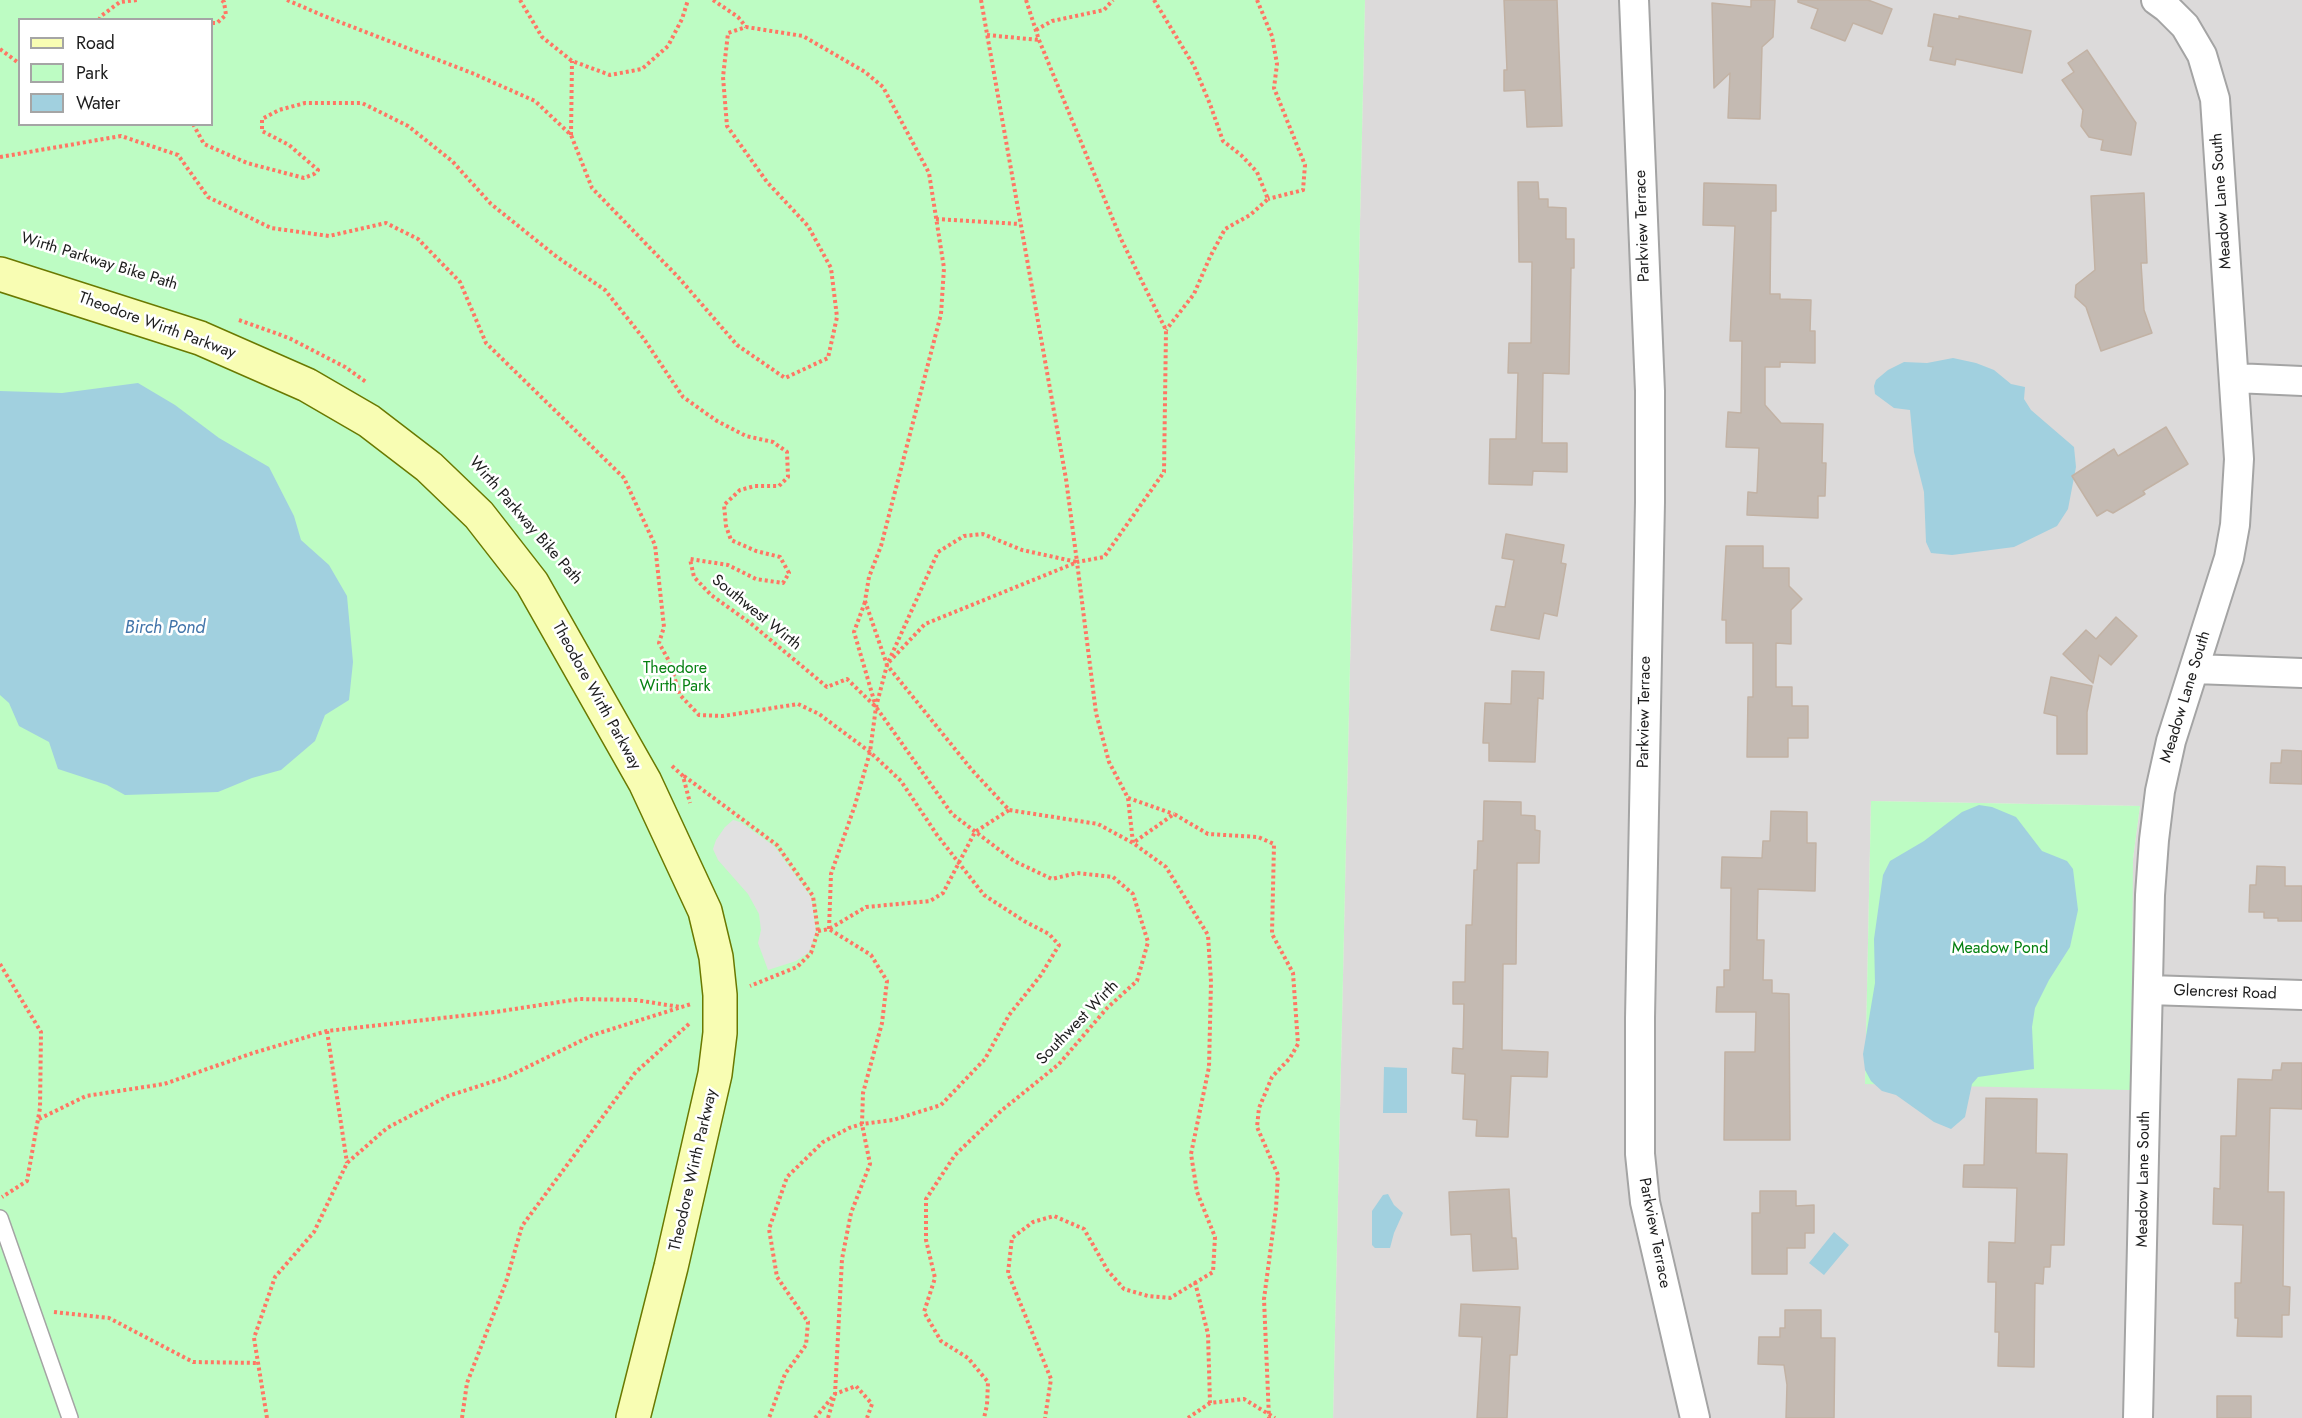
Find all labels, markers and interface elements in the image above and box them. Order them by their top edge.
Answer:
legend [18,18,213,126]
text: Road [76,30,115,56]
text: Park [76,60,108,86]
text: Water [76,90,120,116]
street label: Meadow Lane South [2208,132,2236,270]
street label: Parkview Terrace [1631,170,1655,282]
street label: Wirth Parkway Bike Path [18,229,180,295]
street label: Theodore Wirth Parkway [76,289,238,363]
street label: Wirth Parkway Bike Path [464,453,586,589]
street label: Southwest Wirth [707,571,805,655]
water label: Birch Pond [125,618,205,640]
street label: Theodore Wirth Parkway [547,619,645,773]
street label: Meadow Lane South [2157,629,2215,765]
street label: Parkview Terrace [1634,656,1656,768]
park label: Theodore Wirth Park [639,659,711,697]
park label: Meadow Pond [1952,939,2048,959]
street label: Southwest Wirth [1033,977,1123,1069]
street label: Glencrest Road [2173,982,2277,1004]
street label: Theodore Wirth Parkway [666,1087,722,1253]
street label: Meadow Lane South [2133,1111,2155,1247]
street label: Parkview Terrace [1634,1176,1674,1290]

